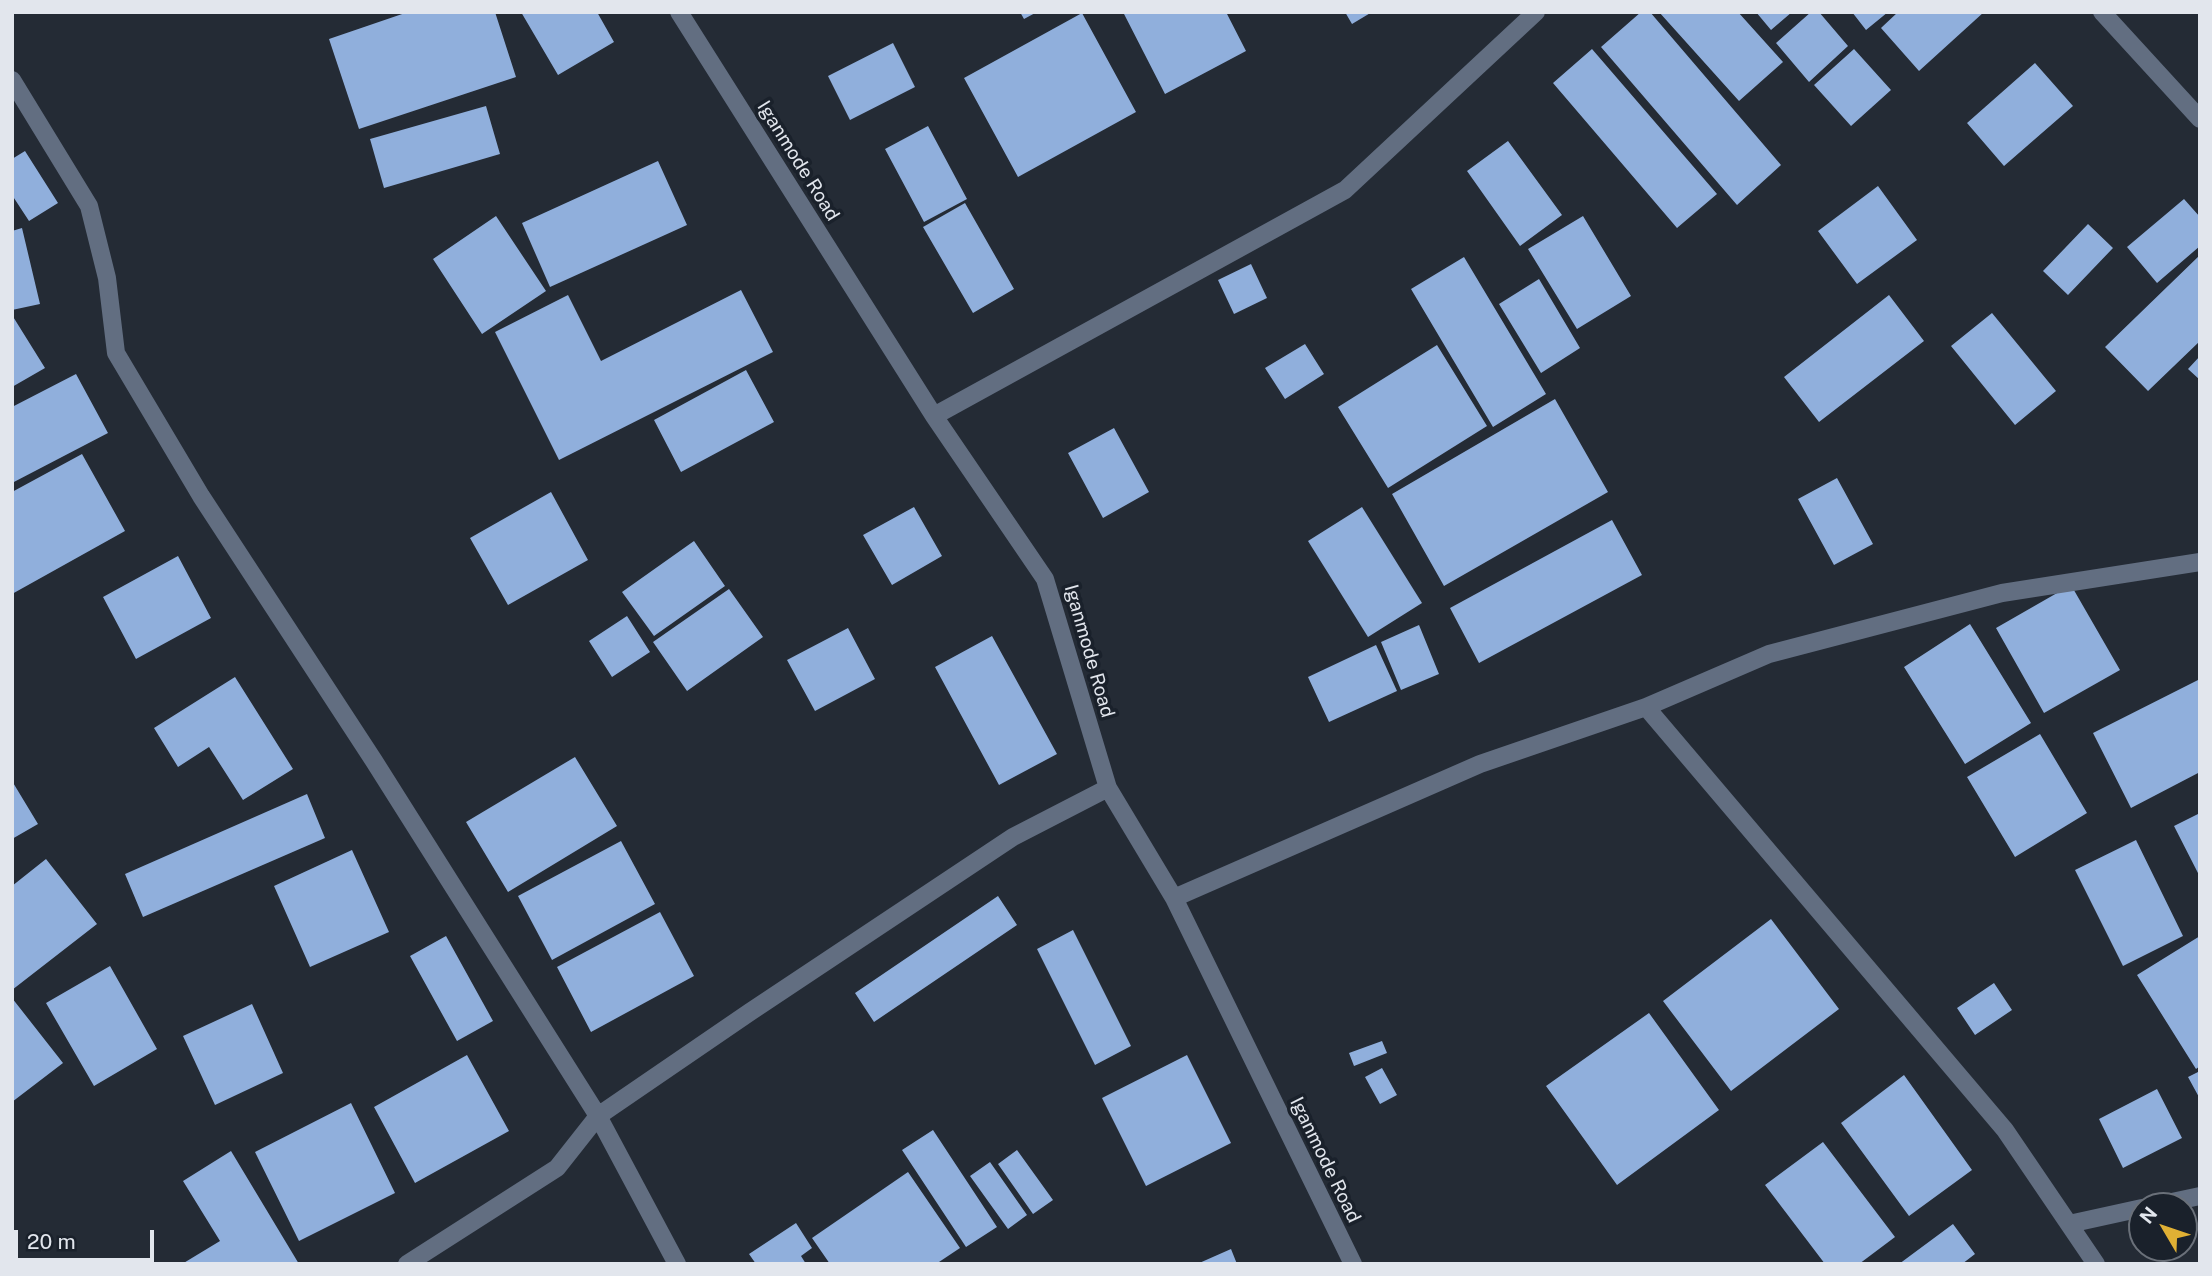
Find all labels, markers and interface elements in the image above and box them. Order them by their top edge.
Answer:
street label: Iganmode Road [752,97,844,225]
street label: Iganmode Road [1059,582,1119,720]
street label: Iganmode Road [1285,1093,1365,1227]
north arrow [2128,1192,2198,1262]
text: N [2135,1202,2161,1228]
scale bar [18,1216,158,1260]
text: 20 m [27,1229,76,1254]

